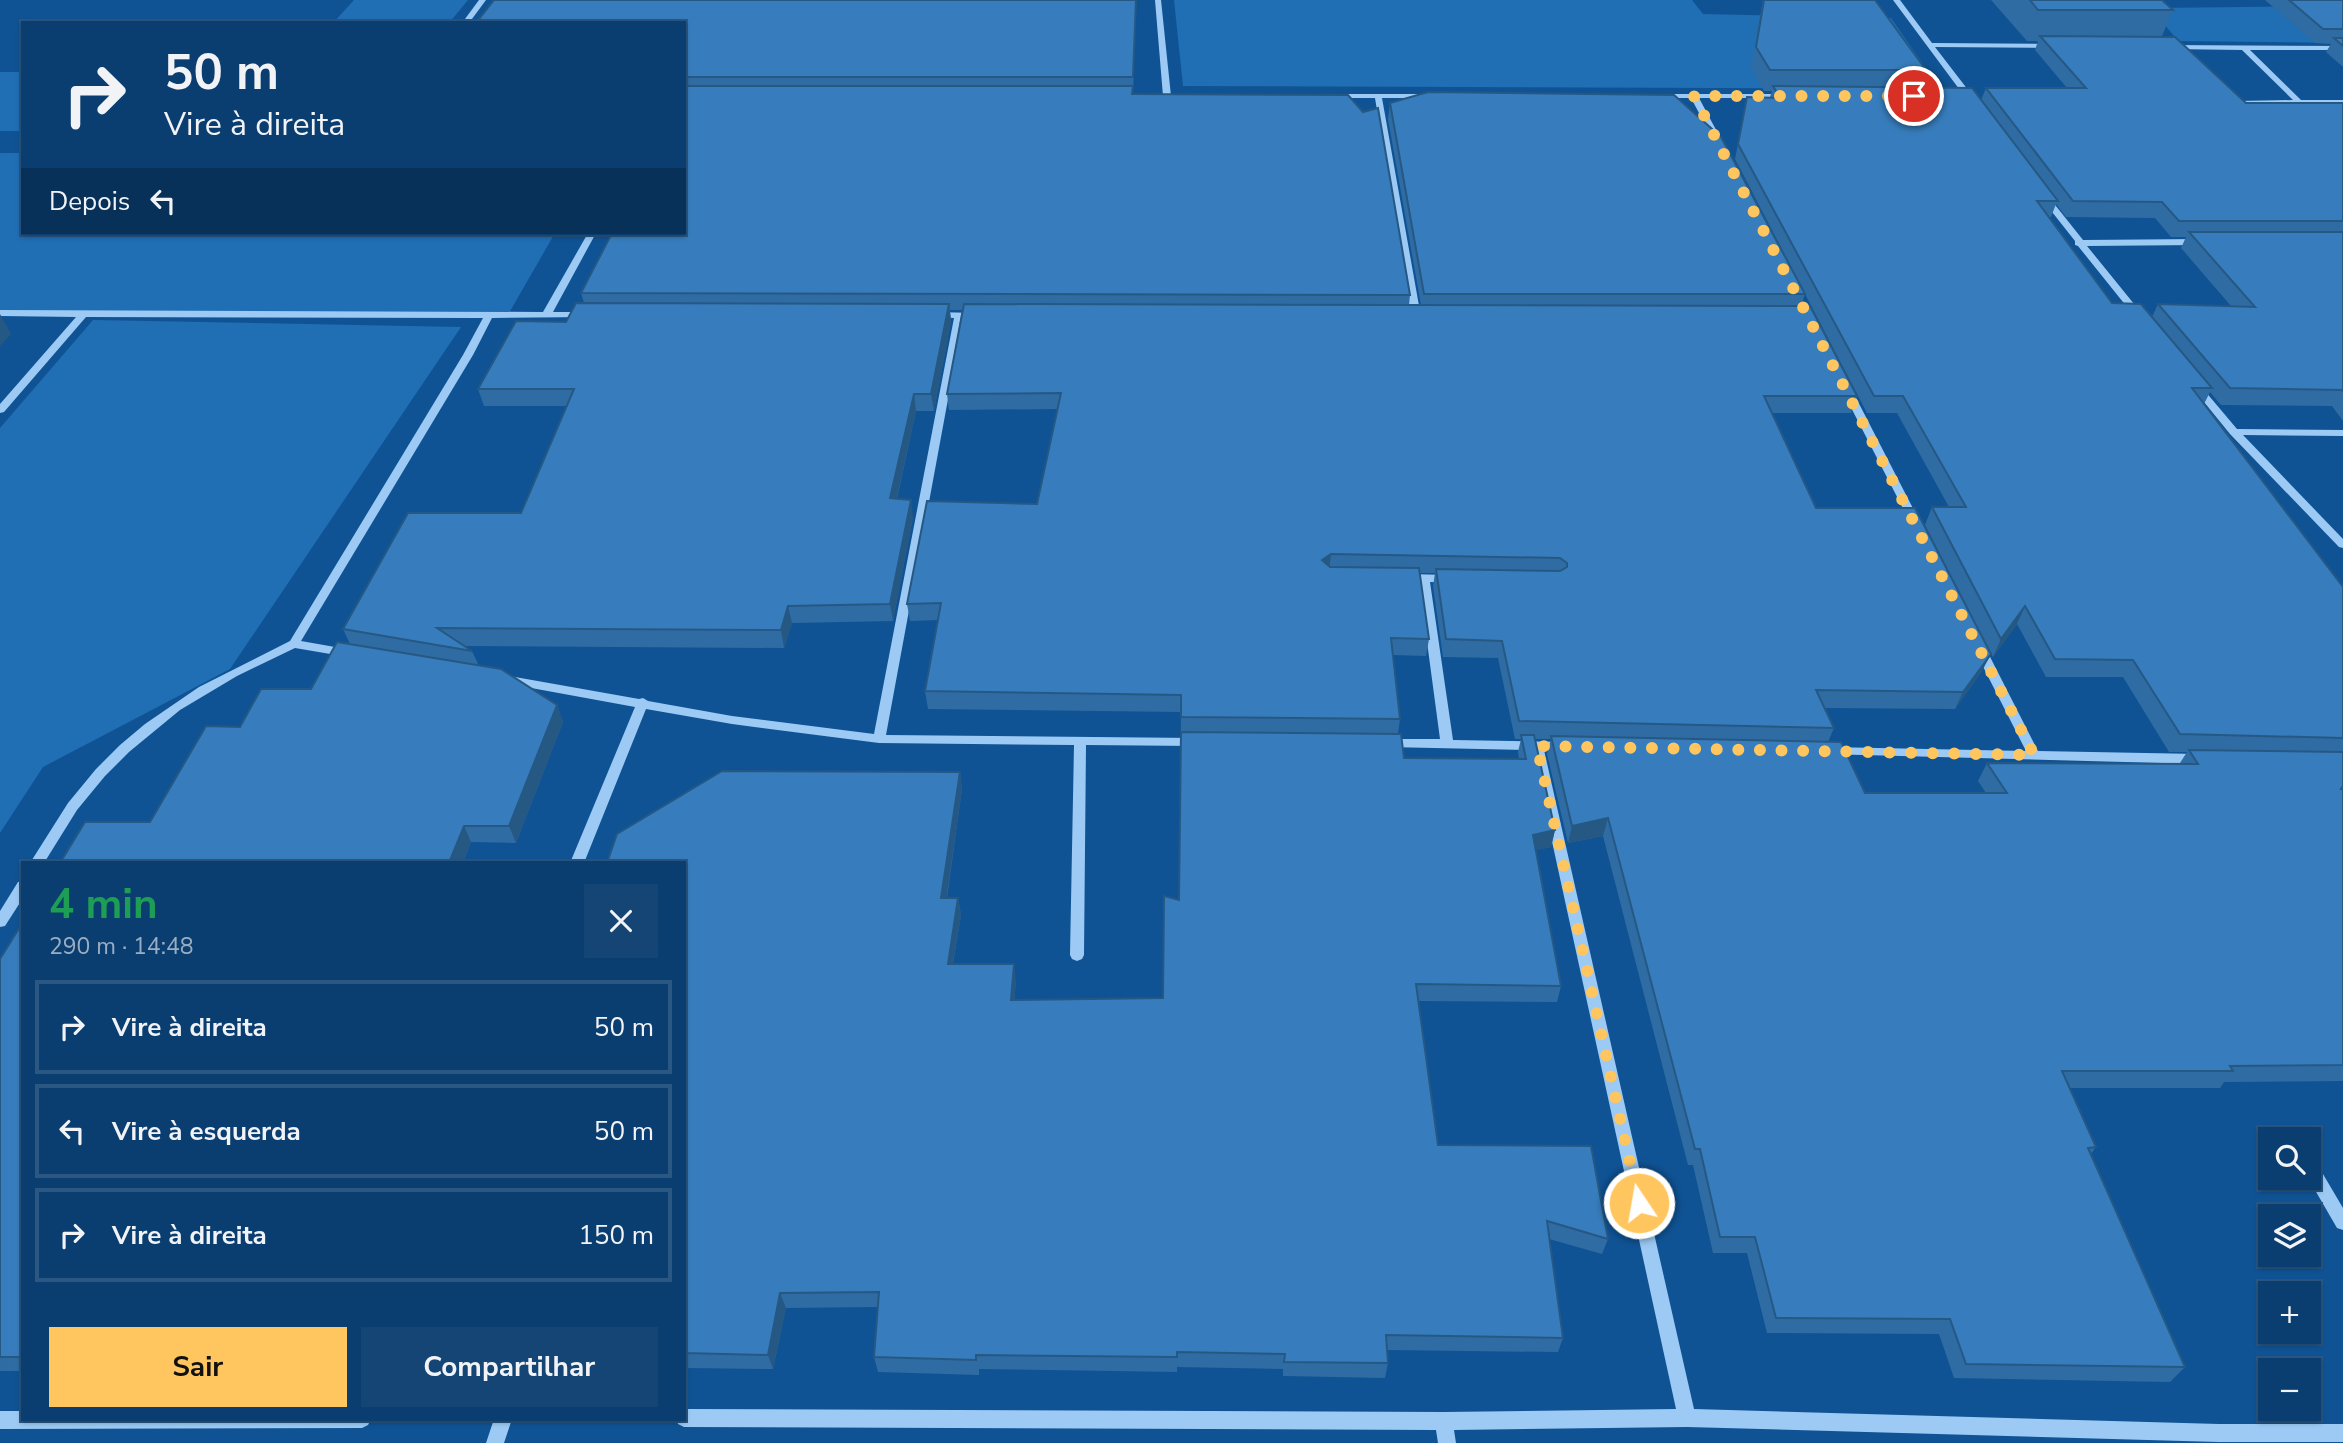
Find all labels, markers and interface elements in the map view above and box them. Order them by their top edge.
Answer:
text: 50 m [164,39,279,106]
icon: right [49,49,140,140]
pin [1884,66,1944,126]
icon: arrive [1895,77,1933,115]
text: Vire à direita [164,103,345,146]
icon: left [144,182,182,220]
text: Depois [49,184,130,219]
text: 4 min [49,876,158,933]
button: close [584,884,658,958]
text: 290 m · 14:48 [49,931,194,962]
icon: right [53,1008,91,1046]
text: Vire à direita [112,1010,267,1045]
text: 50 m [594,1010,654,1045]
icon: left [53,1112,91,1150]
text: Vire à esquerda [112,1114,301,1149]
text: 50 m [594,1114,654,1149]
map controls [2258,1127,2321,1421]
button: search [2258,1127,2321,1190]
position arrow [1602,1166,1676,1240]
button: layers [2258,1204,2321,1267]
icon: right [53,1216,91,1254]
text: Vire à direita [112,1218,267,1253]
text: 150 m [578,1218,654,1253]
button: + [2258,1281,2321,1344]
button: Sair [49,1327,347,1407]
button: Compartilhar [361,1327,658,1407]
button: − [2258,1358,2321,1421]

